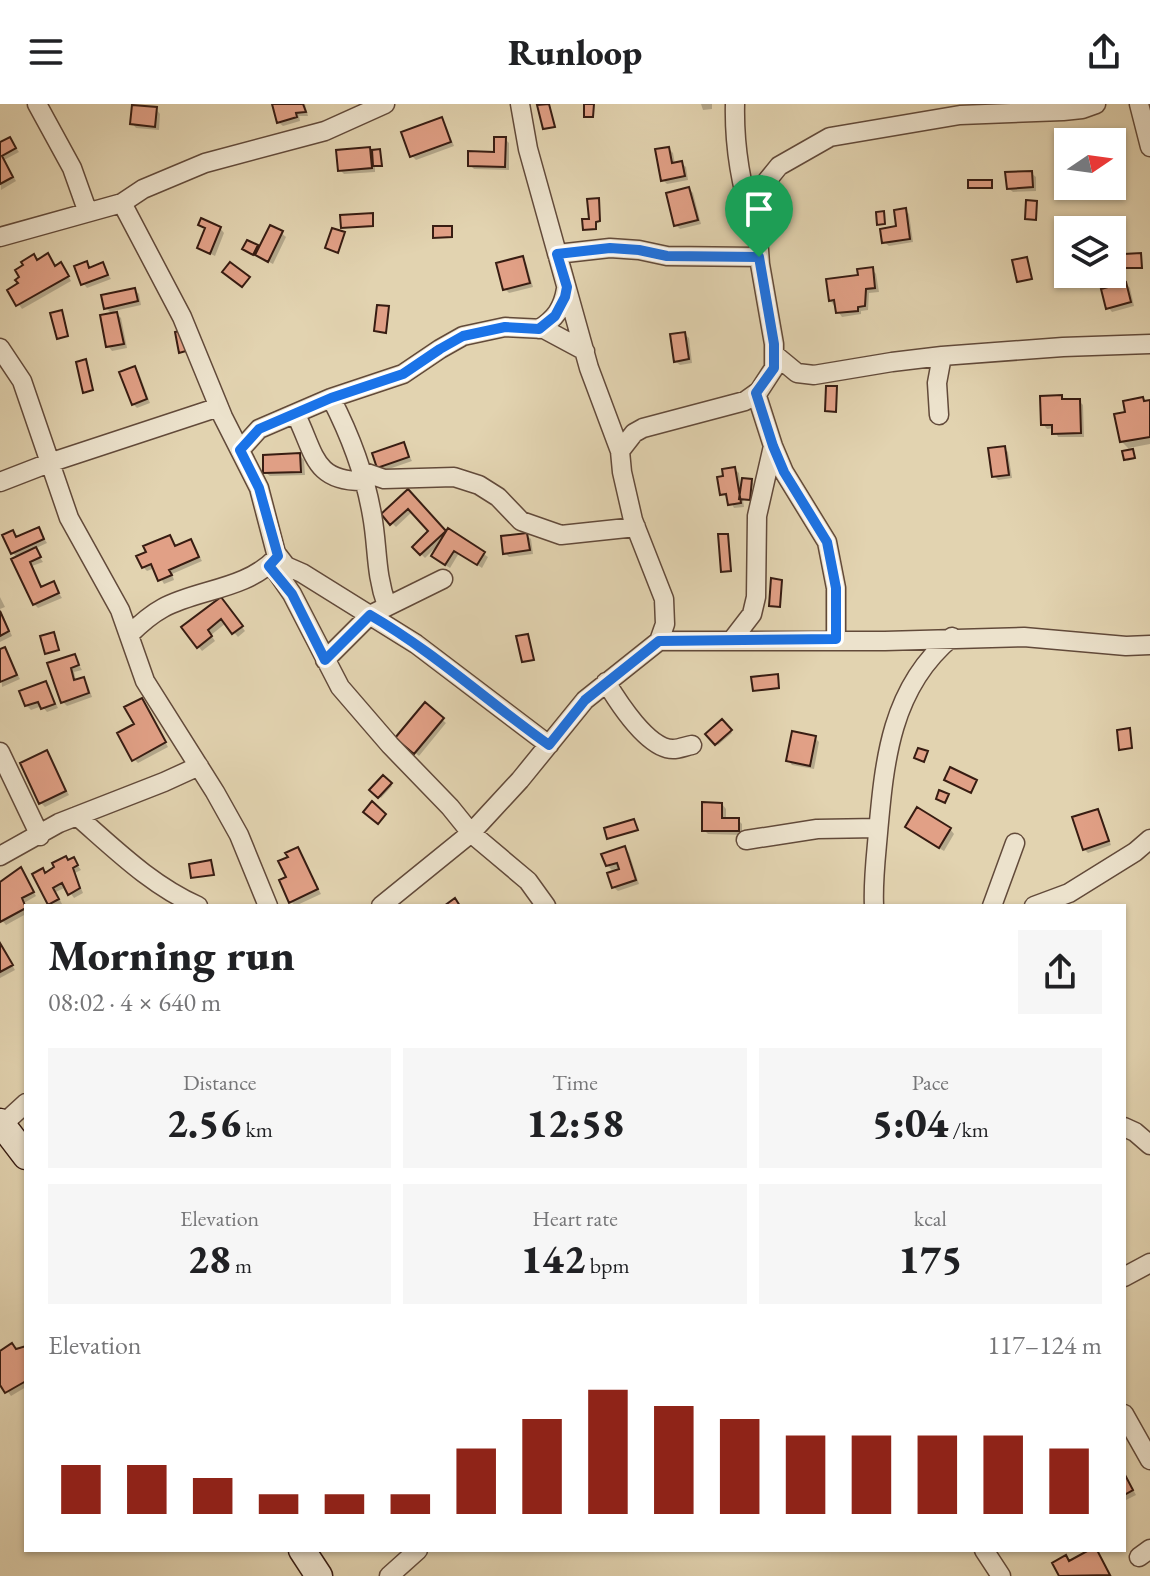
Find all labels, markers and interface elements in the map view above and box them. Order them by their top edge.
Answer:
text: Runloop [508,29,642,76]
icon: menu [24,30,68,74]
icon: share [1082,30,1126,74]
north arrow [1054,128,1126,200]
map controls [1054,128,1126,288]
pin [725,175,793,257]
icon: arrive [737,187,781,231]
button: layers [1054,216,1126,288]
text: Morning run [48,926,295,983]
button: share [1018,930,1102,1014]
text: 08:02 · 4 × 640 m [48,985,221,1019]
text: Distance [183,1068,256,1097]
text: Time [552,1068,598,1097]
text: Pace [912,1068,949,1097]
text: 2.56 [166,1097,241,1149]
text: 12:58 [526,1097,624,1149]
text: 5:04 [872,1097,948,1149]
text: km [241,1115,273,1144]
text: /km [948,1115,989,1144]
text: Elevation [180,1204,259,1233]
text: Heart rate [532,1204,618,1233]
text: kcal [914,1204,947,1233]
text: 28 [187,1233,231,1285]
text: 142 [520,1233,585,1285]
text: 175 [898,1233,963,1285]
text: m [231,1251,252,1280]
text: bpm [585,1251,630,1280]
text: Elevation [48,1328,142,1362]
text: 117–124 m [987,1328,1102,1362]

